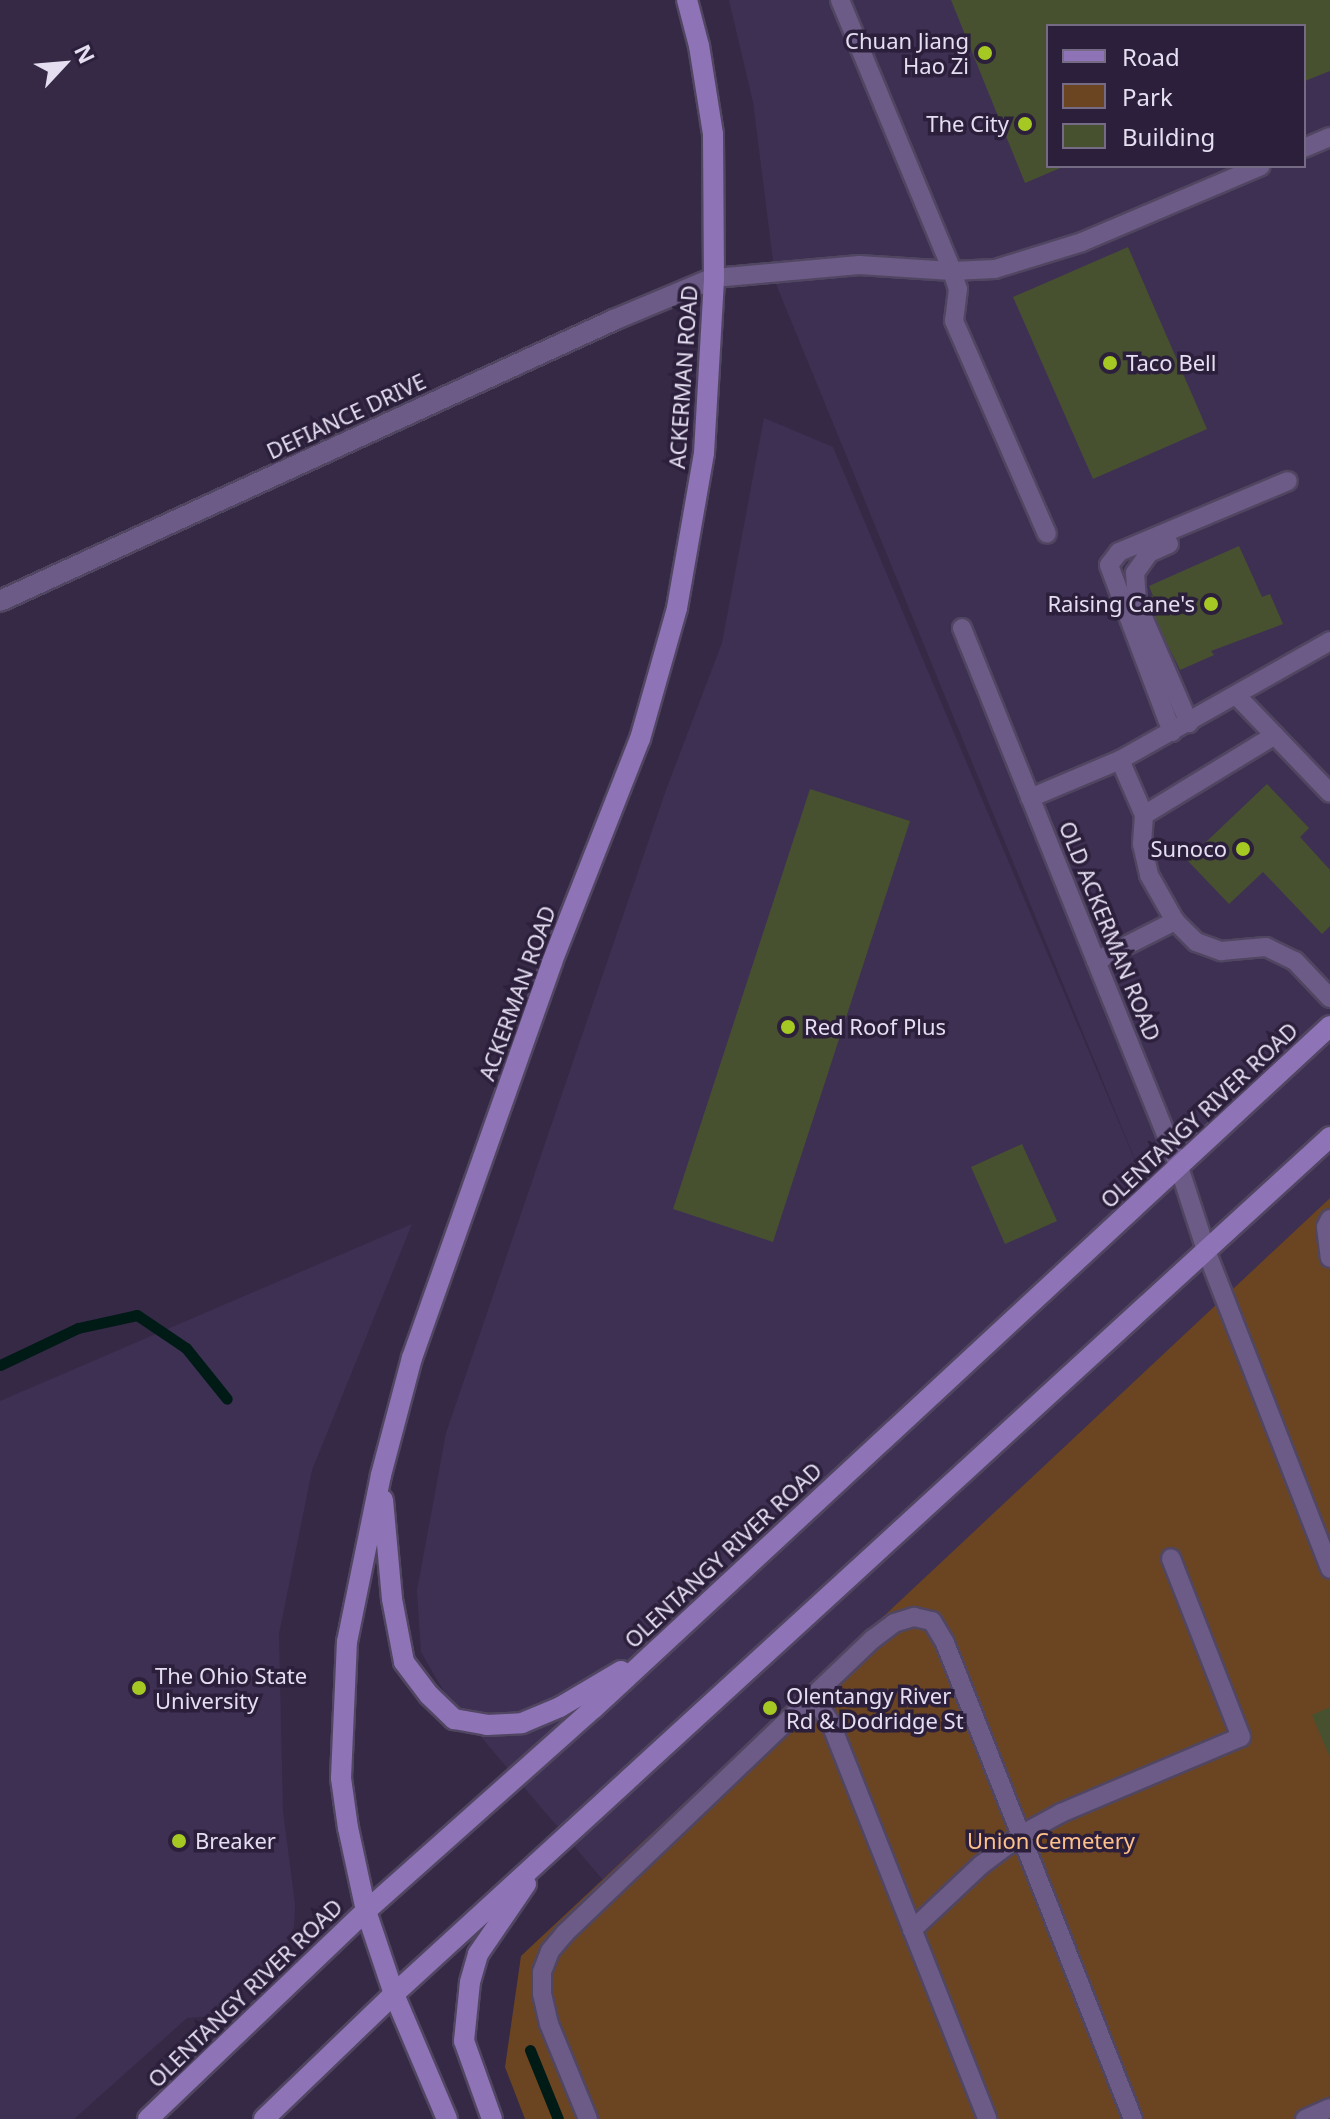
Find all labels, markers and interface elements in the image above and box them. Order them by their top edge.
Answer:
north arrow [24,24,104,104]
legend [1046,24,1306,168]
place label: Chuan Jiang Hao Zi [845,27,969,78]
text: N [68,39,103,68]
text: Road [1122,40,1180,73]
marker: Chuan Jiang Hao Zi [976,44,994,62]
text: Park [1122,80,1173,113]
place label: The City [926,111,1009,137]
marker: The City [1016,115,1034,133]
text: Building [1122,120,1215,153]
street label: ACKERMAN ROAD [663,284,703,470]
place label: Taco Bell [1126,350,1216,376]
marker: Taco Bell [1101,354,1119,372]
street label: DEFIANCE DRIVE [262,368,430,464]
place label: Raising Cane's [1047,591,1195,617]
marker: Raising Cane's [1202,595,1220,613]
street label: OLD ACKERMAN ROAD [1054,817,1166,1045]
place label: Sunoco [1151,836,1227,862]
marker: Sunoco [1234,840,1252,858]
street label: ACKERMAN ROAD [473,902,561,1084]
place label: Red Roof Plus [804,1014,946,1040]
street label: OLENTANGY RIVER ROAD [1095,1017,1303,1213]
marker: Red Roof Plus [779,1018,797,1036]
street label: OLENTANGY RIVER ROAD [619,1457,827,1653]
place label: The Ohio State University [155,1662,307,1714]
marker: The Ohio State University [130,1679,148,1697]
place label: Olentangy River Rd & Dodridge St [786,1682,964,1734]
marker: Olentangy River Rd & Dodridge St [761,1699,779,1717]
place label: Breaker [195,1828,276,1854]
park label: Union Cemetery [967,1828,1135,1854]
marker: Breaker [170,1832,188,1850]
street label: OLENTANGY RIVER ROAD [142,1893,348,2093]

